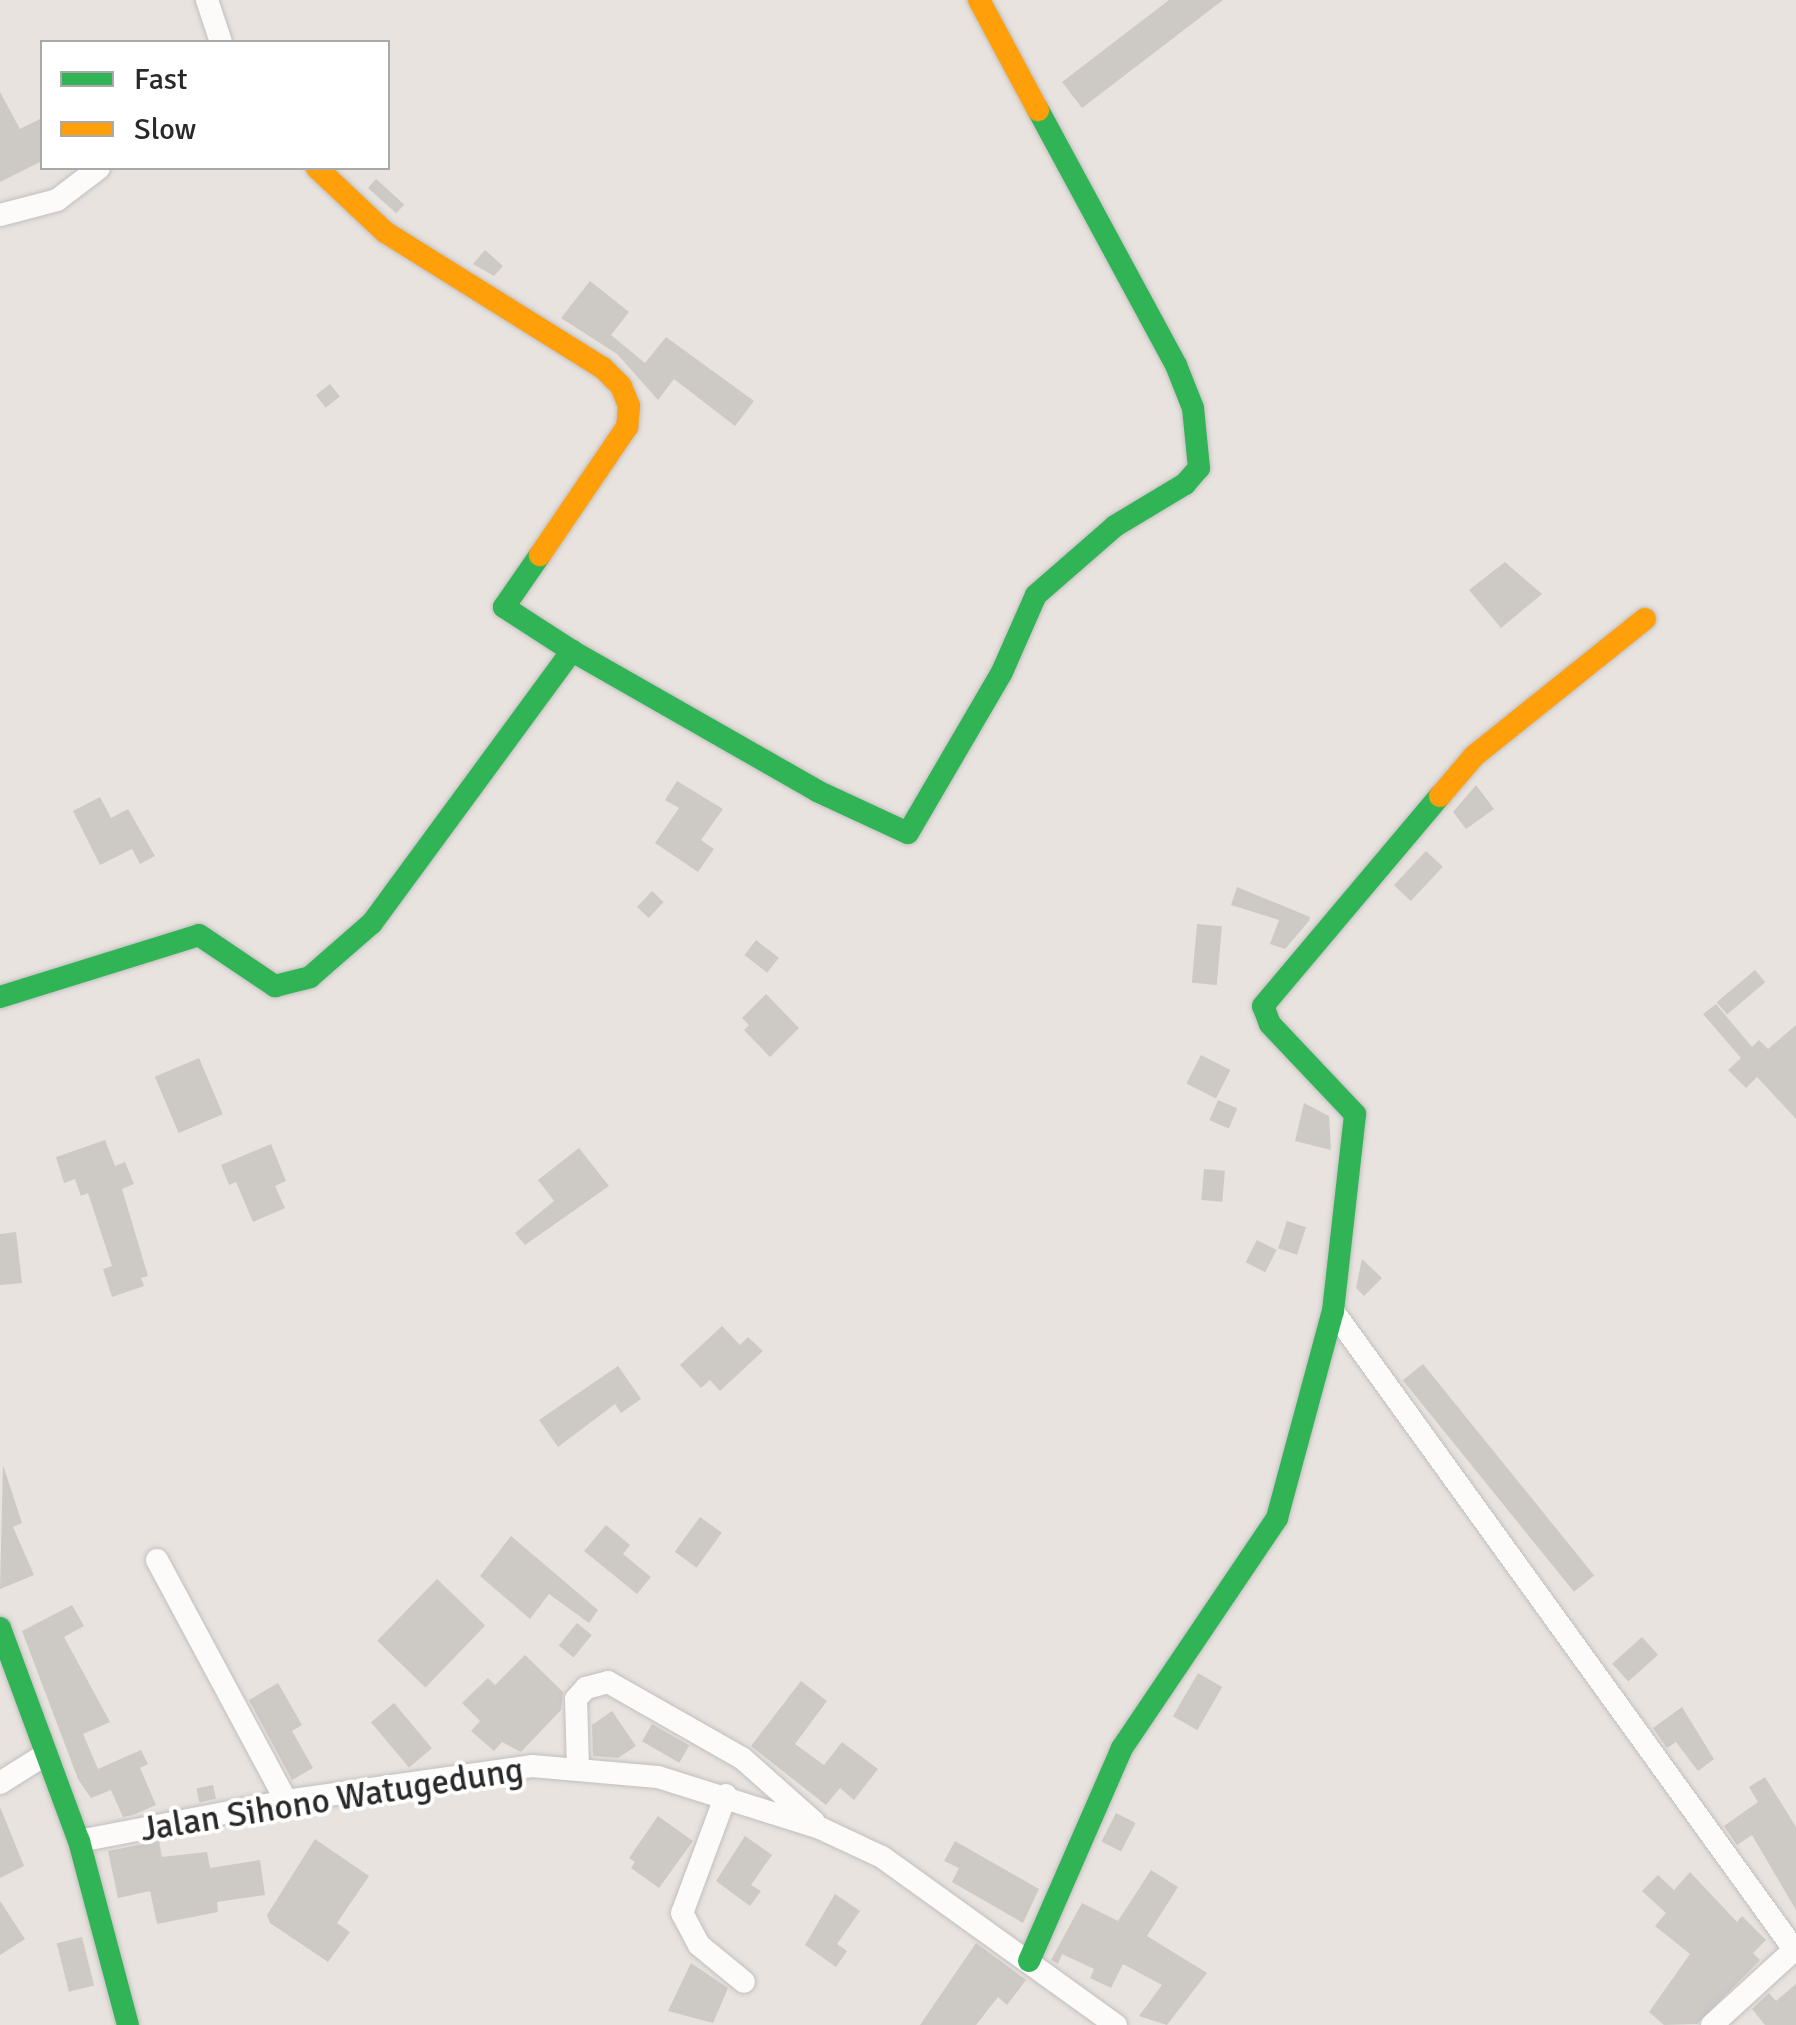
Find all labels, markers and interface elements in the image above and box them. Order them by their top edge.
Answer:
legend [40,40,390,170]
text: Fast [134,61,187,98]
text: Slow [134,111,196,148]
street label: Jalan Sihono Watugedung [138,1749,526,1851]

